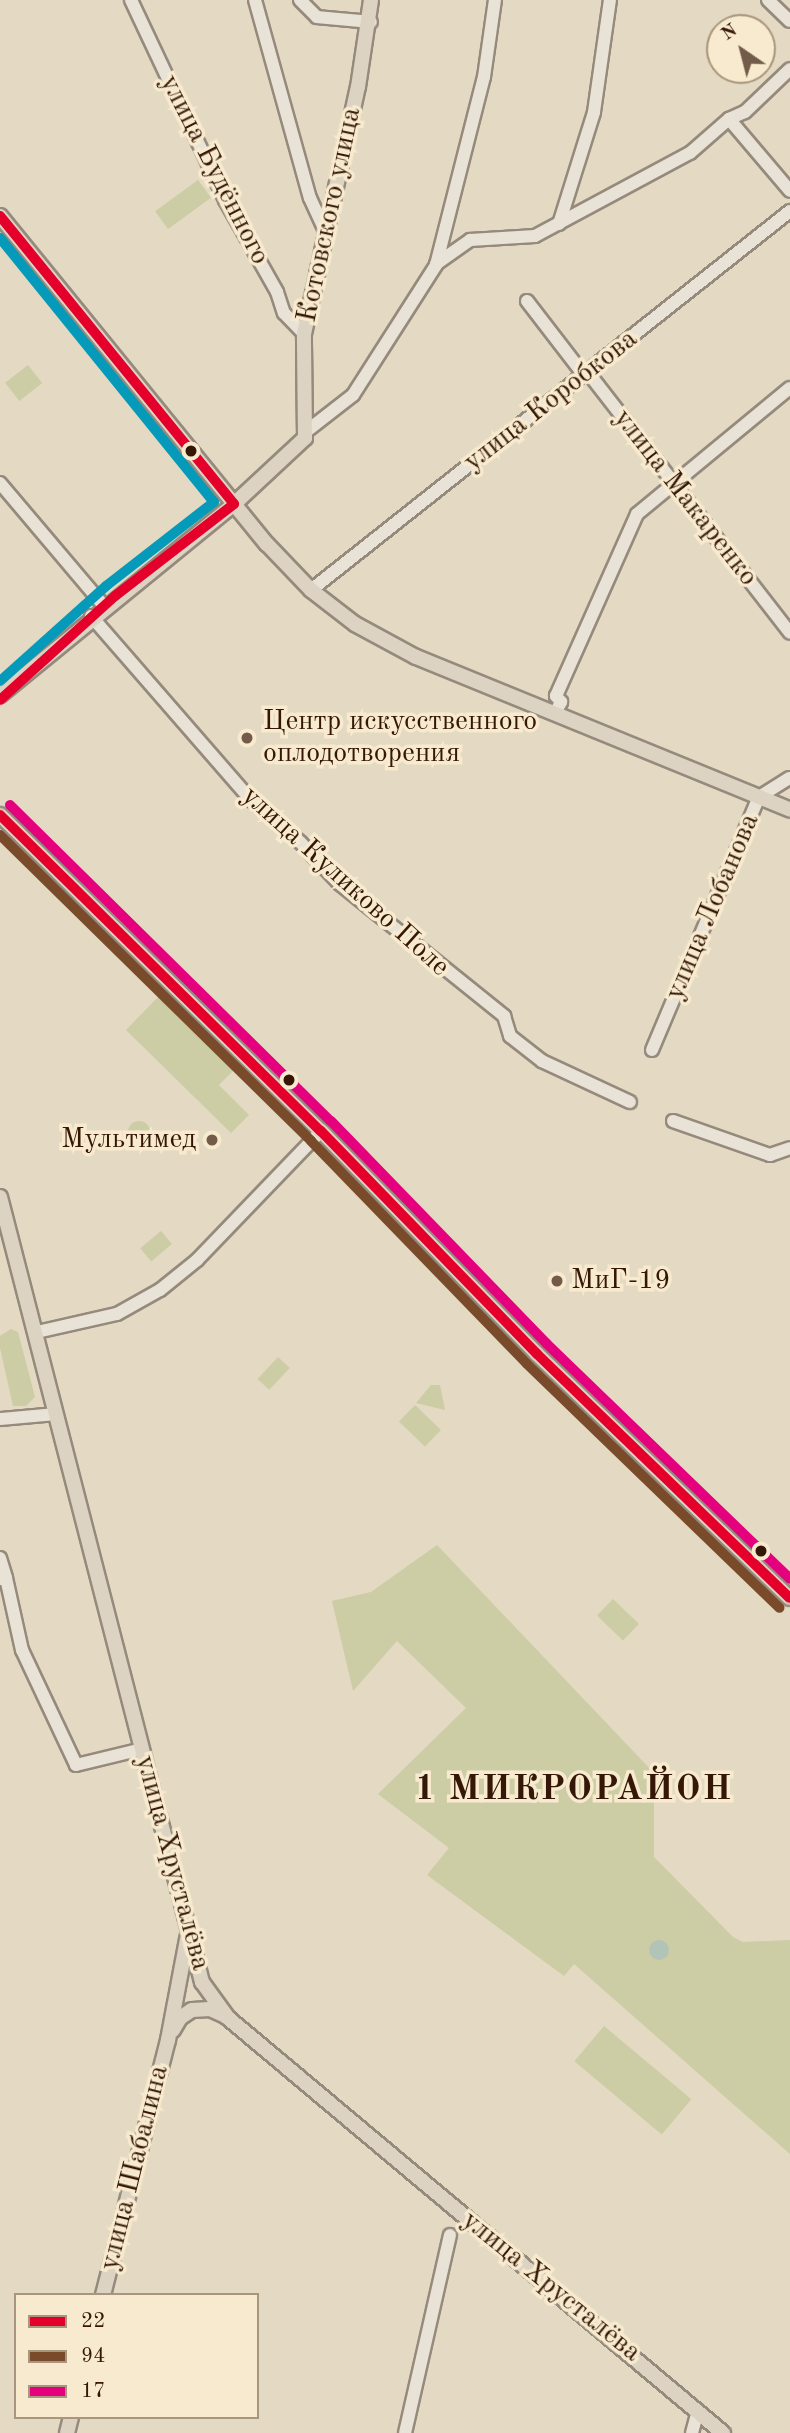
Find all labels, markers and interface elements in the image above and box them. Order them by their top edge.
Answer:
north arrow [706,14,776,84]
text: N [718,21,741,45]
street label: улица Будённого [152,69,276,271]
street label: Котовского улица [291,104,369,326]
street label: улица Коробкова [457,323,645,479]
street label: улица Макаренко [605,403,765,593]
unlabelled marker [184,444,198,458]
place label: Центр искусственного оплодотворения [263,705,537,771]
marker: Центр искусственного оплодотворения [237,728,257,748]
street label: улица Куликово Поле [234,780,456,984]
street label: улица Лобанова [659,809,767,1005]
unlabelled marker [282,1073,296,1087]
place label: Мультимед [61,1123,196,1157]
marker: Мультимед [202,1130,222,1150]
place label: МиГ-19 [571,1264,671,1298]
marker: МиГ-19 [549,1273,565,1289]
unlabelled marker [754,1544,768,1558]
street label: улица Хрусталёва [127,1752,217,1974]
district label: 1 МИКРОРАЙОН [416,1769,732,1811]
street label: улица Шабалина [93,2062,177,2274]
street label: улица Хрусталёва [454,2204,648,2370]
legend [14,2293,259,2419]
text: 22 [81,2311,105,2332]
text: 94 [81,2346,105,2367]
text: 17 [81,2381,105,2402]

